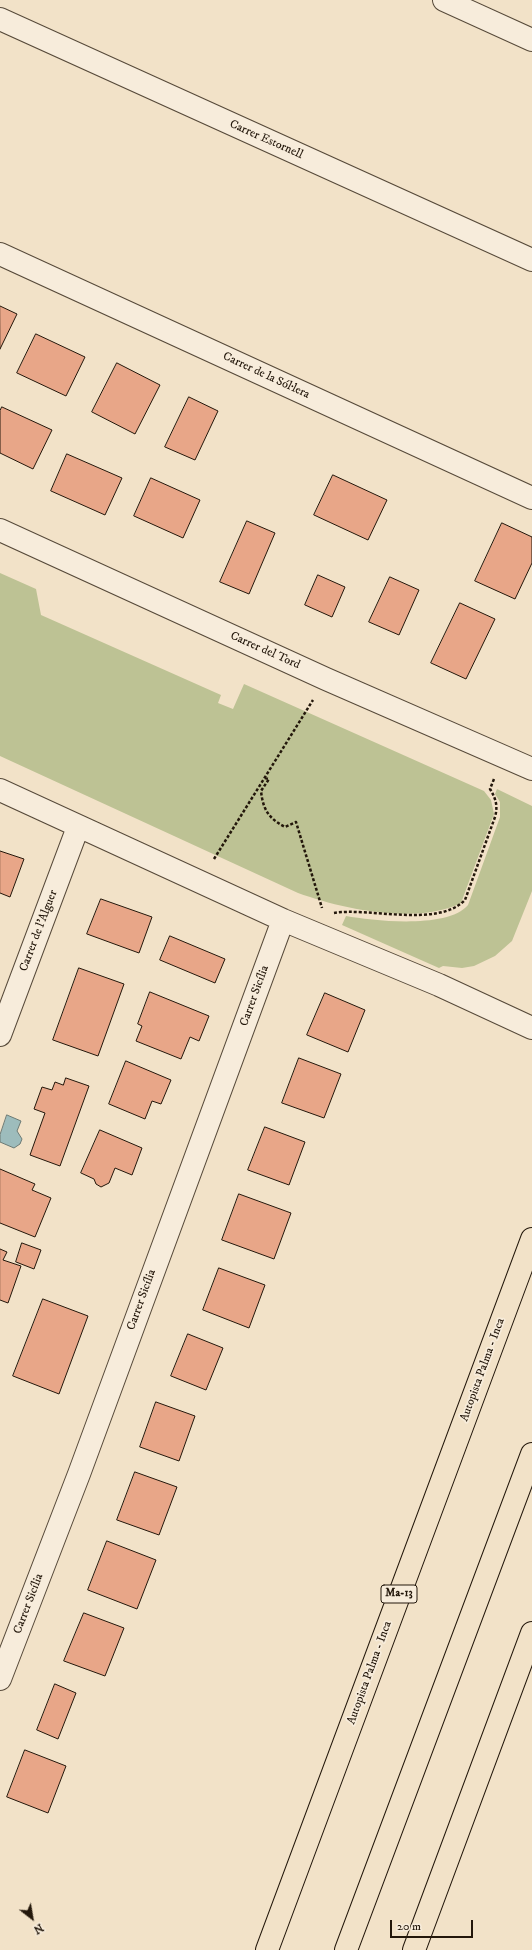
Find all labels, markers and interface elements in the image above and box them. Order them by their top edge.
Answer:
street label: Carrer Estornell [227,117,305,163]
street label: Carrer de la Sól·lera [220,350,312,402]
street label: Carrer del Tord [228,629,302,673]
street label: Carrer de l'Alguer [17,888,61,974]
street label: Carrer Sicília [237,964,273,1028]
street label: Carrer Sicília [124,1268,160,1332]
street label: Autopista Palma - Inca [458,1316,508,1424]
street label: Carrer Sicília [11,1572,47,1636]
road number: Ma-13 [381,1585,417,1603]
street label: Autopista Palma - Inca [345,1619,395,1727]
north arrow [12,1898,52,1938]
scale bar [392,1912,475,1938]
text: 20 m [397,1919,421,1934]
text: N [31,1920,46,1937]

